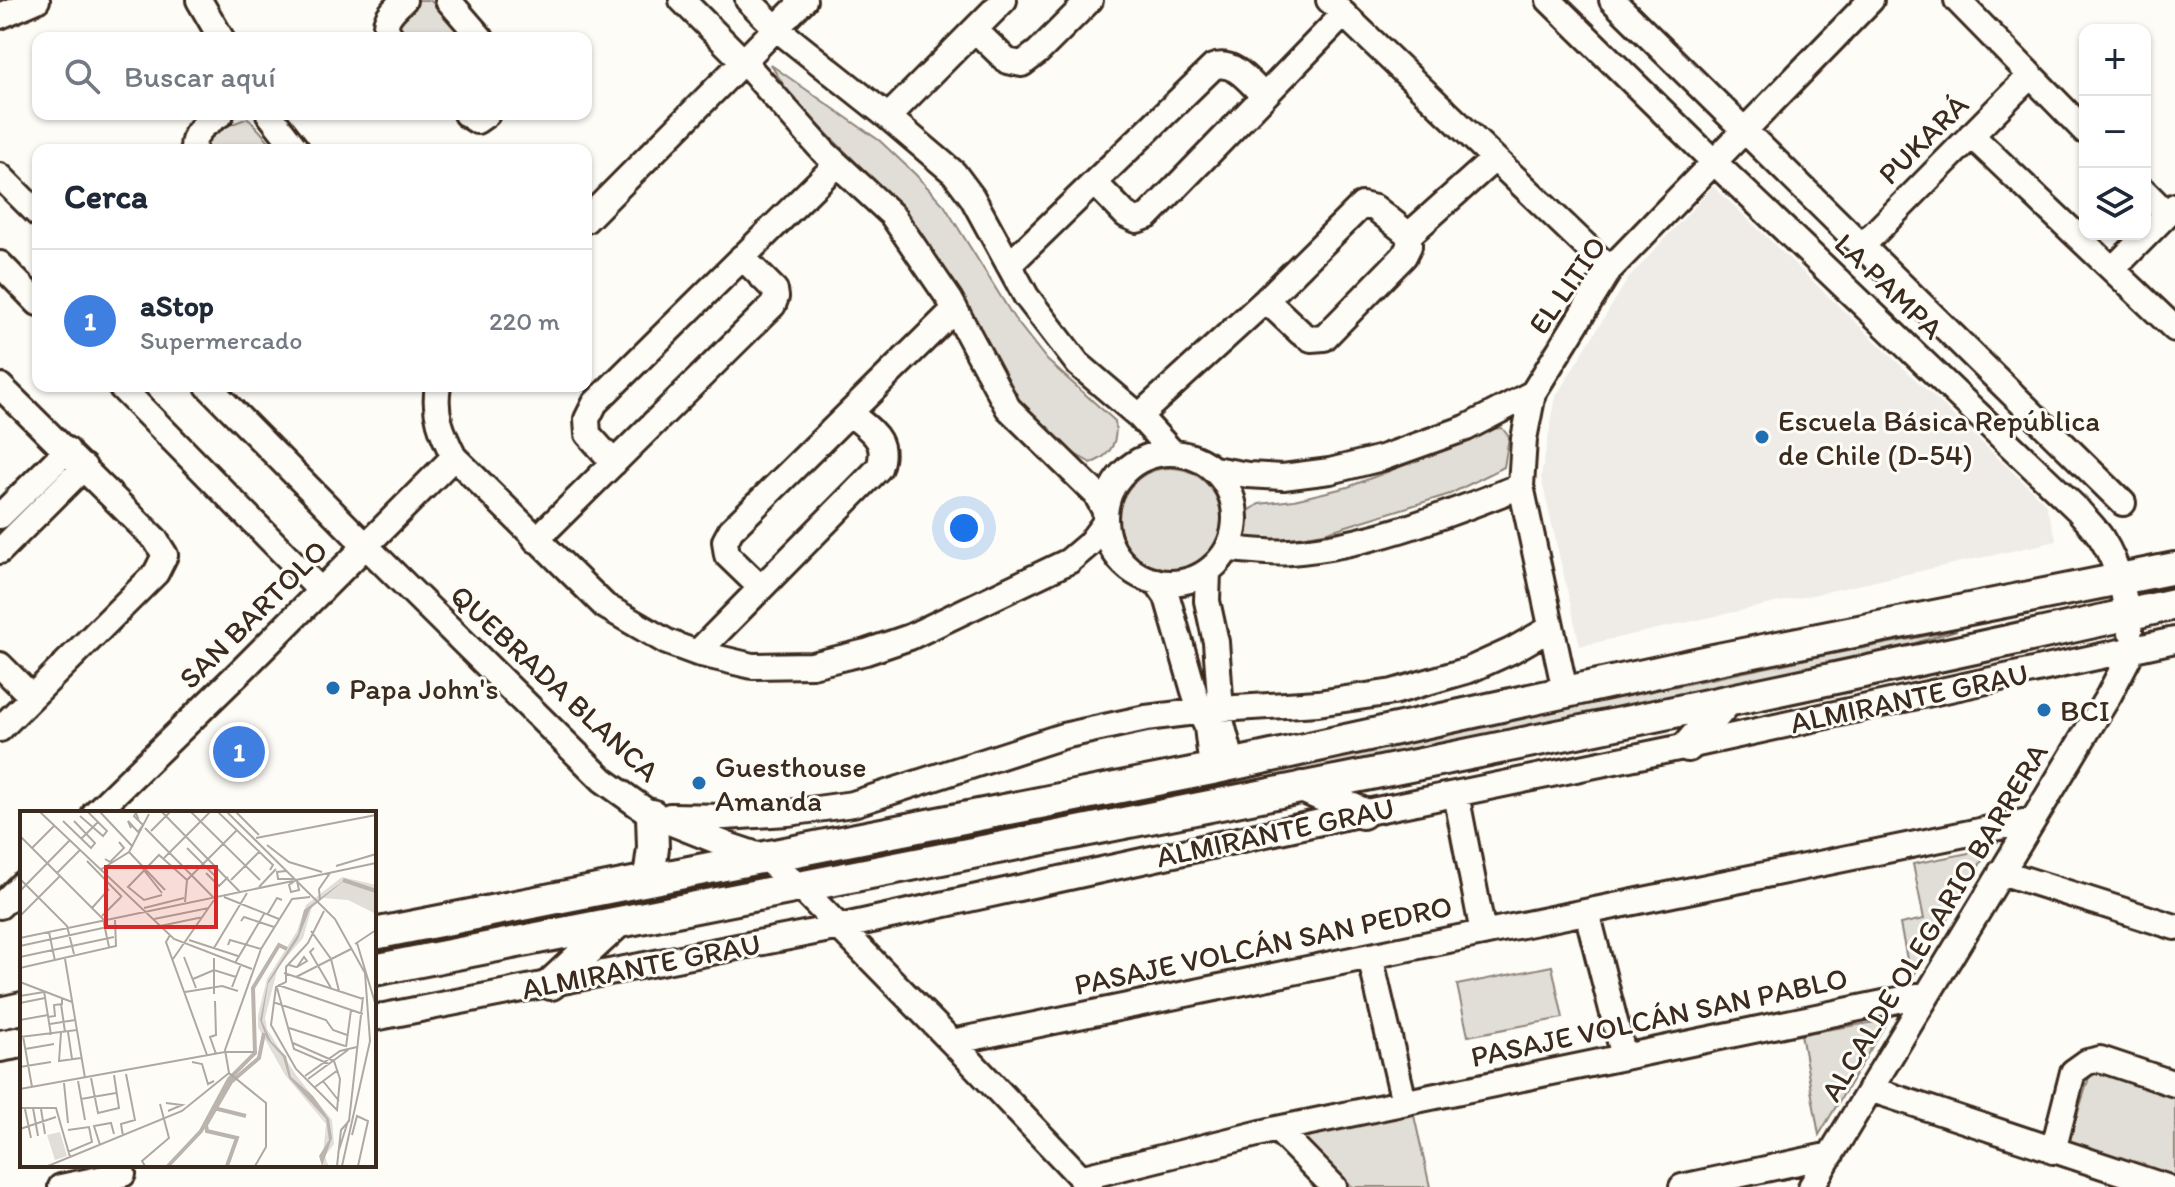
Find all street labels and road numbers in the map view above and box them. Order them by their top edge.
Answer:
street label: PUKARÁ [1870,86,1976,192]
street label: LA PAMPA [1827,225,1951,347]
street label: EL LITIO [1520,229,1614,341]
street label: SAN BARTOLO [171,532,335,696]
street label: QUEBRADA BLANCA [443,576,667,790]
street label: ALMIRANTE GRAU [1787,655,2031,741]
street label: ALCALDE OLEGARIO BARRERA [1812,736,2056,1108]
street label: ALMIRANTE GRAU [1153,789,1397,875]
street label: PASAJE VOLCÁN SAN PEDRO [1071,887,1455,1003]
street label: ALMIRANTE GRAU [519,925,763,1007]
street label: PASAJE VOLCÁN SAN PABLO [1467,959,1851,1075]

